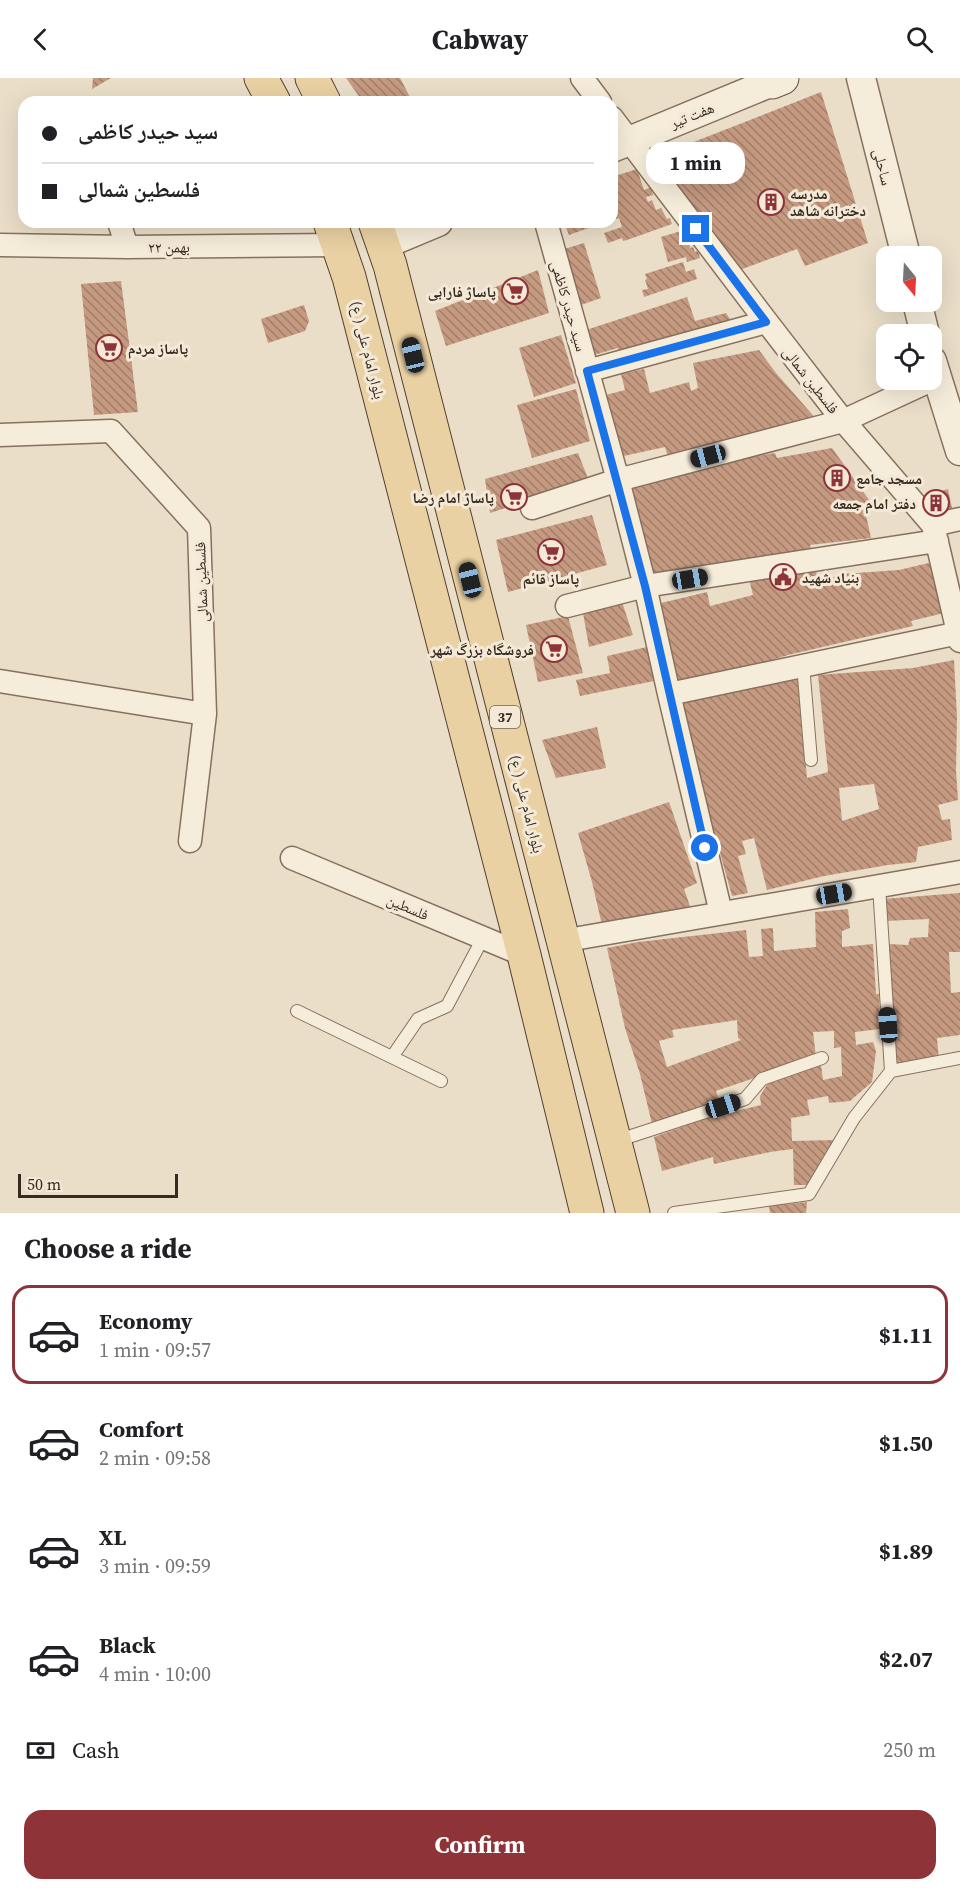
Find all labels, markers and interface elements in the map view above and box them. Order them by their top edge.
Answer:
text: Cabway [432,21,528,58]
icon: back [24,23,57,56]
icon: search [903,23,936,56]
street label: هفت تیر [666,97,717,134]
text: سید حیدر کاظمی [78,116,218,146]
callout: 1 min [646,142,746,184]
street label: ساحلی [868,146,898,188]
text: 1 min [670,149,721,177]
text: فلسطین شمالی [78,174,200,204]
place label: مدرسه دخترانه شاهد [790,183,866,221]
building icon: مدرسه دخترانه شاهد [756,187,786,217]
route end [682,215,709,242]
street label: ۲۲ بهمن [148,236,190,258]
north arrow [876,246,942,312]
map controls [876,246,942,390]
street label: سید حیدر کاظمی [546,258,592,354]
supermarket icon: پاساژ فارابی [500,276,530,306]
place label: پاساژ فارابی [428,281,496,302]
street label: بلوار امام علی ( ع) [346,299,390,401]
button: locate [876,324,942,390]
supermarket icon: پاساز مردم [94,333,124,363]
car [400,335,426,375]
place label: پاساز مردم [128,338,188,359]
street label: فلسطین شمالی [778,342,844,418]
car [688,443,728,469]
building icon: مسجد جامع [822,463,852,493]
place label: مسجد جامع [856,468,922,489]
supermarket icon: پاساژ امام رضا [499,482,529,512]
place label: پاساژ امام رضا [413,487,494,508]
building icon: دفتر امام جمعه [921,488,951,518]
place label: دفتر امام جمعه [832,493,916,514]
supermarket icon: پاساز قائم [536,537,566,567]
street label: فلسطین شمالی [189,541,213,623]
car [457,560,483,600]
public building icon: بنیاد شهید [768,562,798,592]
car [671,567,709,591]
place label: بنیاد شهید [802,567,859,588]
place label: پاساز قائم [523,568,579,589]
supermarket icon: فروشگاه بزرگ شهر [539,634,569,664]
place label: فروشگاه بزرگ شهر [429,639,534,660]
road number: 37 [490,706,520,728]
street label: بلوار امام علی ( ع) [505,753,549,855]
route start [691,834,718,861]
car [815,882,853,906]
street label: فلسطین [384,889,432,925]
car [878,1006,898,1044]
car [703,1092,743,1120]
scale bar [18,1171,178,1198]
text: 50 m [27,1173,61,1195]
text: Choose a ride [24,1230,192,1267]
text: Economy [99,1306,193,1336]
icon: car [27,1308,81,1362]
text: $1.11 [879,1320,933,1350]
text: 1 min · 09:57 [99,1336,211,1364]
text: Comfort [99,1414,183,1444]
icon: car [27,1416,81,1470]
text: $1.50 [879,1428,933,1458]
text: 2 min · 09:58 [99,1444,211,1472]
text: XL [99,1522,126,1552]
icon: car [27,1524,81,1578]
text: $1.89 [879,1536,933,1566]
text: 3 min · 09:59 [99,1552,211,1580]
text: Black [99,1630,156,1660]
icon: car [27,1632,81,1686]
text: $2.07 [879,1644,933,1674]
text: 4 min · 10:00 [99,1660,211,1688]
icon: cash [24,1734,57,1767]
text: Cash [72,1735,120,1765]
text: 250 m [883,1736,936,1764]
button: Confirm [24,1810,936,1879]

